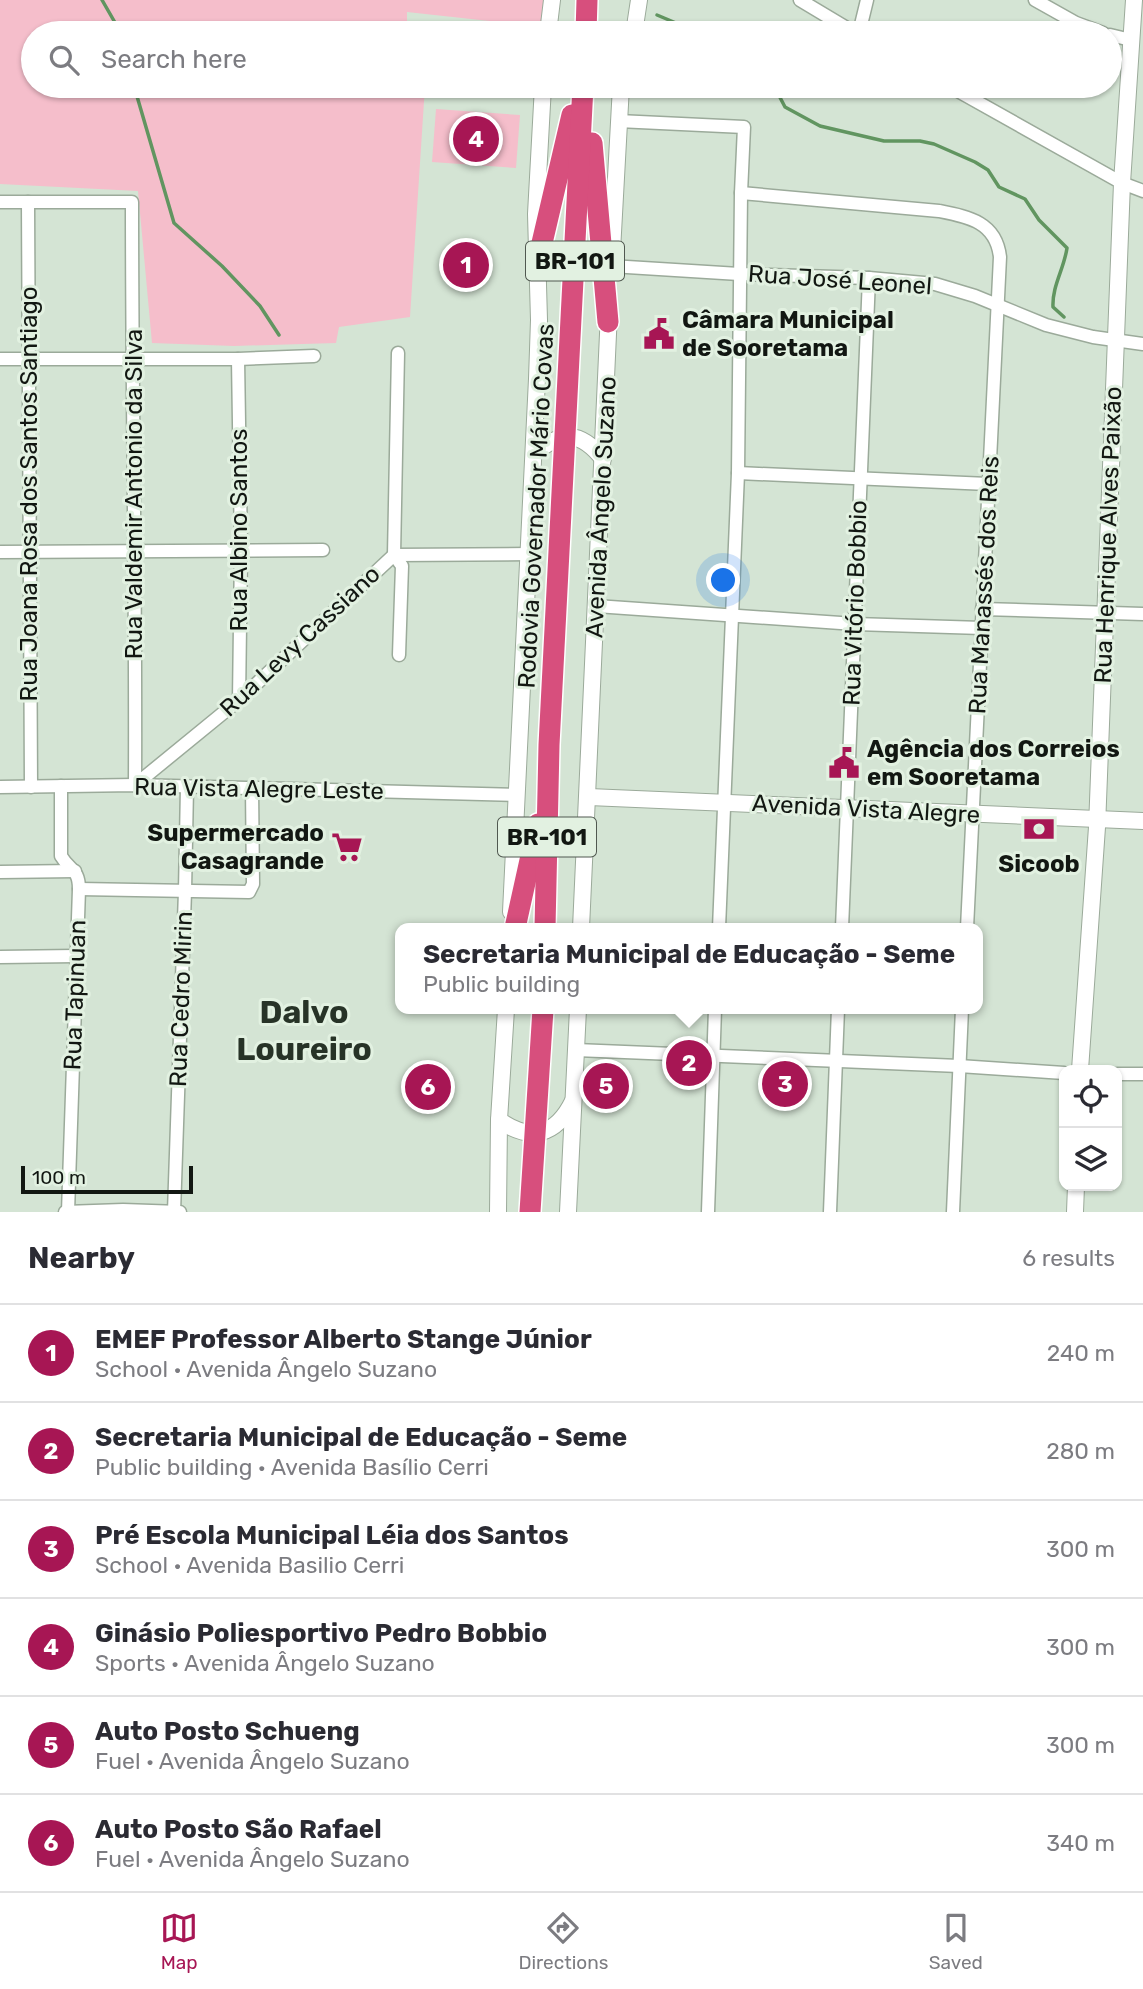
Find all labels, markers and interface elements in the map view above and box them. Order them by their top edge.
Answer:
search box [21,21,1122,98]
icon: search [45,41,83,79]
text: Search here [101,44,247,75]
pin: 4 [453,113,499,165]
pin: 1 [443,239,489,291]
road number: BR-101 [526,242,624,280]
street label: Rua José Leonel [747,260,933,300]
street label: Rua Joana Rosa dos Santos Santiago [15,286,43,702]
place label: Câmara Municipal de Sooretama [682,306,894,362]
public building icon: Câmara Municipal de Sooretama [642,317,676,351]
street label: Rodovia Governador Mário Covas [512,323,560,689]
street label: Rua Valdemir Antonio da Silva [120,329,148,659]
street label: Avenida Ângelo Suzano [580,376,622,638]
street label: Rua Henrique Alves Paixão [1089,386,1127,684]
street label: Rua Albino Santos [225,429,253,631]
street label: Rua Manassés dos Reis [963,455,1005,715]
street label: Rua Vitório Bobbio [837,500,873,706]
street label: Rua Levy Cassiano [214,560,386,722]
your location [706,563,740,597]
place label: Agência dos Correios em Sooretama [867,735,1120,791]
public building icon: Agência dos Correios em Sooretama [827,746,861,780]
street label: Rua Vista Alegre Leste [134,773,384,805]
street label: Avenida Vista Alegre [751,789,981,829]
bank icon: Sicoob [1022,812,1056,846]
road number: BR-101 [498,818,596,856]
place label: Supermercado Casagrande [147,819,324,875]
supermarket icon: Supermercado Casagrande [330,830,364,864]
place label: Sicoob [998,850,1080,878]
street label: Rua Cedro Mirin [164,911,198,1087]
street label: Rua Tapinuan [58,919,92,1071]
popup [395,923,983,1014]
text: Secretaria Municipal de Educação - Seme [423,939,955,970]
text: Public building [423,970,580,998]
district label: Dalvo Loureiro [236,993,372,1068]
pin: 2 [666,1037,712,1089]
pin: 3 [762,1058,808,1110]
pin: 5 [583,1060,629,1112]
pin: 6 [405,1061,451,1113]
map controls [1059,1065,1122,1191]
button: locate [1059,1065,1122,1128]
button: layers [1059,1128,1122,1191]
scale bar [21,1163,192,1195]
text: 100 m [32,1166,86,1189]
text: Nearby [28,1240,135,1276]
text: 6 results [1022,1244,1115,1272]
text: EMEF Professor Alberto Stange Júnior [95,1324,592,1355]
text: 1 [45,1339,57,1367]
text: 240 m [1047,1339,1115,1367]
text: School · Avenida Ângelo Suzano [95,1355,437,1383]
text: Secretaria Municipal de Educação - Seme [95,1422,627,1453]
text: 2 [44,1437,58,1465]
text: 280 m [1046,1437,1115,1465]
text: Public building · Avenida Basílio Cerri [95,1453,489,1481]
text: Pré Escola Municipal Léia dos Santos [95,1520,569,1551]
text: 3 [43,1535,59,1563]
text: 300 m [1046,1535,1115,1563]
text: School · Avenida Basilio Cerri [95,1551,404,1579]
text: Ginásio Poliesportivo Pedro Bobbio [95,1618,547,1649]
text: 4 [43,1633,59,1661]
text: 300 m [1046,1633,1115,1661]
text: Sports · Avenida Ângelo Suzano [95,1649,435,1677]
text: Auto Posto Schueng [95,1716,360,1747]
text: 5 [44,1731,58,1759]
text: 300 m [1046,1731,1115,1759]
text: Fuel · Avenida Ângelo Suzano [95,1747,410,1775]
text: Auto Posto São Rafael [95,1814,382,1845]
text: 6 [44,1829,58,1857]
text: 340 m [1046,1829,1115,1857]
text: Fuel · Avenida Ângelo Suzano [95,1845,410,1873]
tab: Map [160,1909,198,1974]
tab: Directions [518,1909,608,1974]
tab: Saved [929,1909,983,1974]

